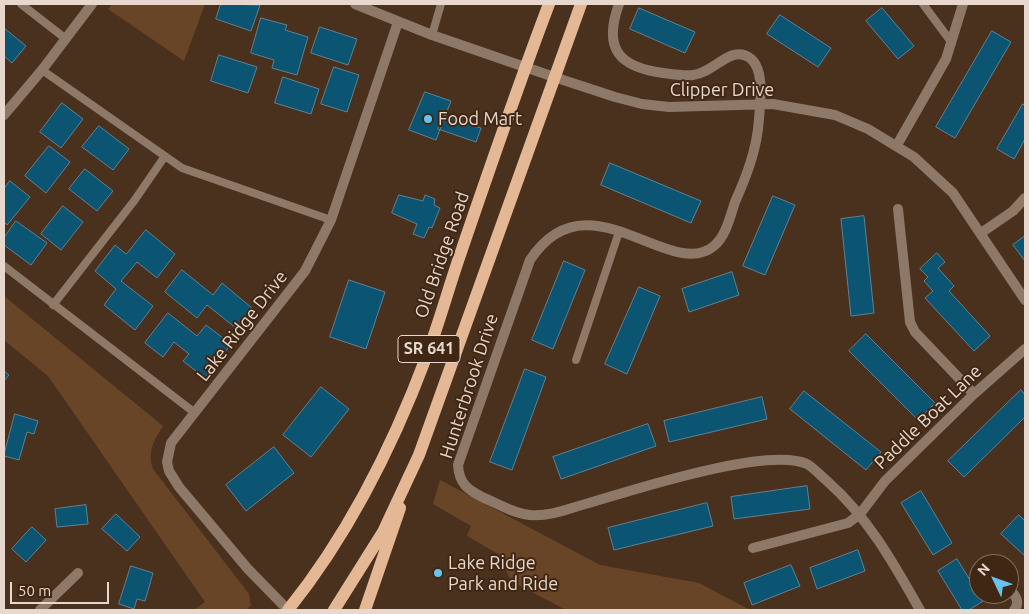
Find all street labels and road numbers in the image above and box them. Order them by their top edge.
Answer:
street label: Clipper Drive [670,79,774,101]
street label: Old Bridge Road [410,189,474,321]
street label: Lake Ridge Drive [192,266,292,386]
street label: Hunterbrook Drive [435,311,503,461]
road number: SR 641 [398,336,460,362]
street label: Paddle Boat Lane [870,360,986,474]

